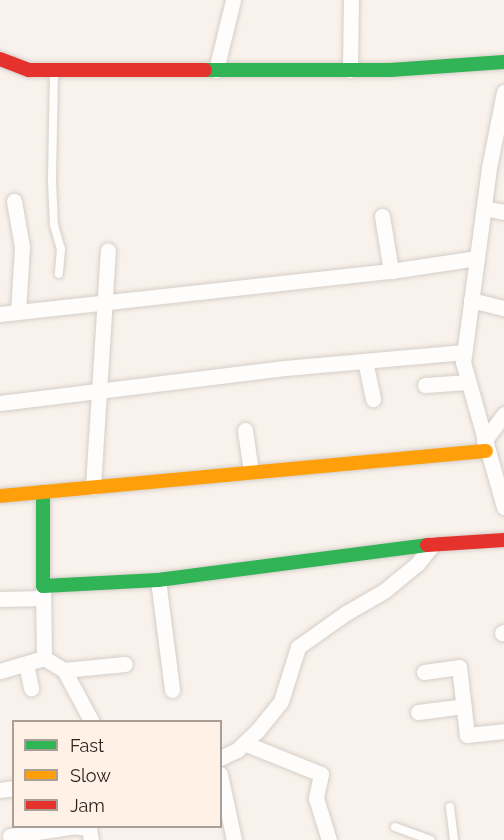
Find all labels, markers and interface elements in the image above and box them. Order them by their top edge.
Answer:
legend [12,720,222,828]
text: Fast [70,735,104,756]
text: Slow [70,765,111,786]
text: Jam [70,795,105,816]

